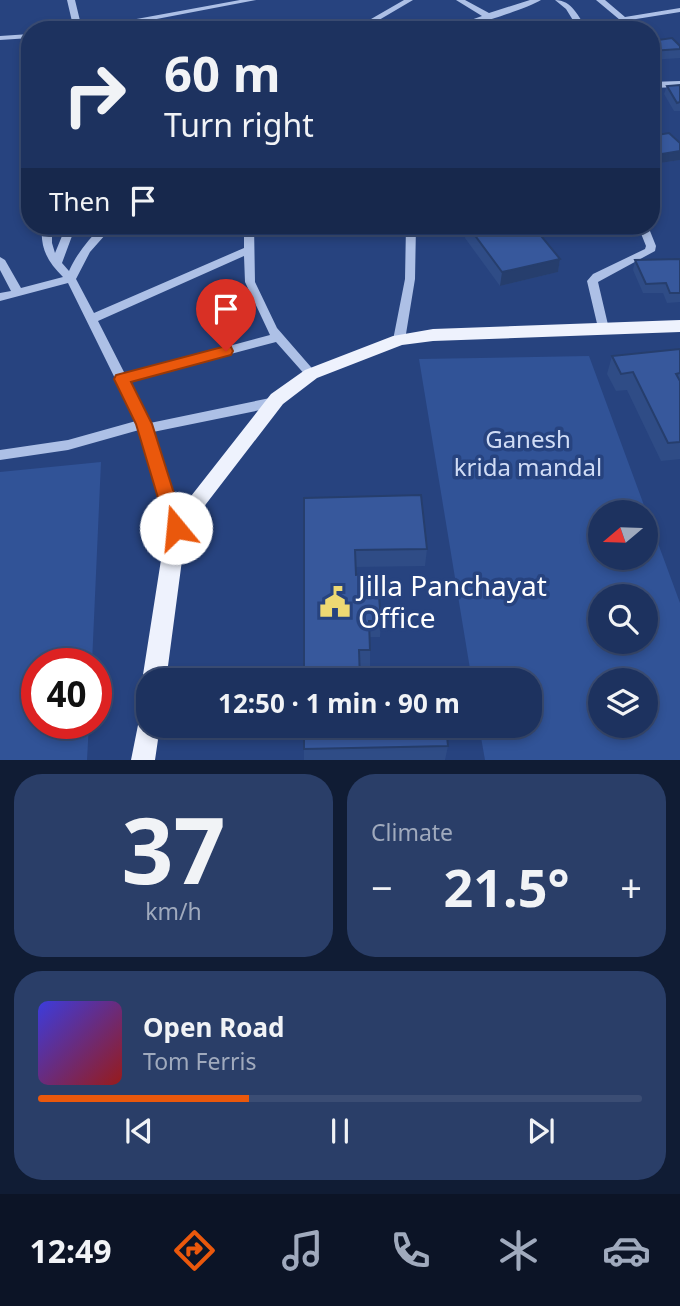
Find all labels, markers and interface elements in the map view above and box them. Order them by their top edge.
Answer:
text: 60 m [164,40,281,106]
icon: right [49,49,140,140]
text: Turn right [164,103,314,146]
icon: arrive [124,182,162,220]
text: Then [49,183,110,219]
pin [196,279,256,351]
icon: arrive [207,290,245,328]
park label: Ganesh krida mandal [454,422,602,483]
position arrow [139,491,213,565]
north arrow [588,500,658,570]
map controls [588,500,658,738]
place label: Jilla Panchayat Office [355,566,547,636]
button: search [588,584,658,654]
public building icon: Jilla Panchayat Office [318,585,352,619]
speed limit sign: 40 [21,648,112,739]
button: layers [588,668,658,738]
text: 12:50 · 1 min · 90 m [218,685,460,721]
text: 37 [121,787,226,911]
text: Climate [371,816,453,848]
text: 21.5° [444,851,569,922]
text: − [371,861,393,913]
text: + [620,861,642,913]
text: km/h [145,895,202,927]
text: Open Road [143,1009,285,1045]
text: Tom Ferris [143,1045,256,1077]
icon: previous [120,1112,158,1150]
icon: pause [321,1112,359,1150]
icon: next [522,1112,560,1150]
icon: directions [170,1226,219,1275]
icon: music [278,1226,327,1275]
icon: phone [386,1226,435,1275]
icon: climate [494,1226,543,1275]
icon: car [602,1226,651,1275]
text: 12:49 [29,1229,112,1272]

